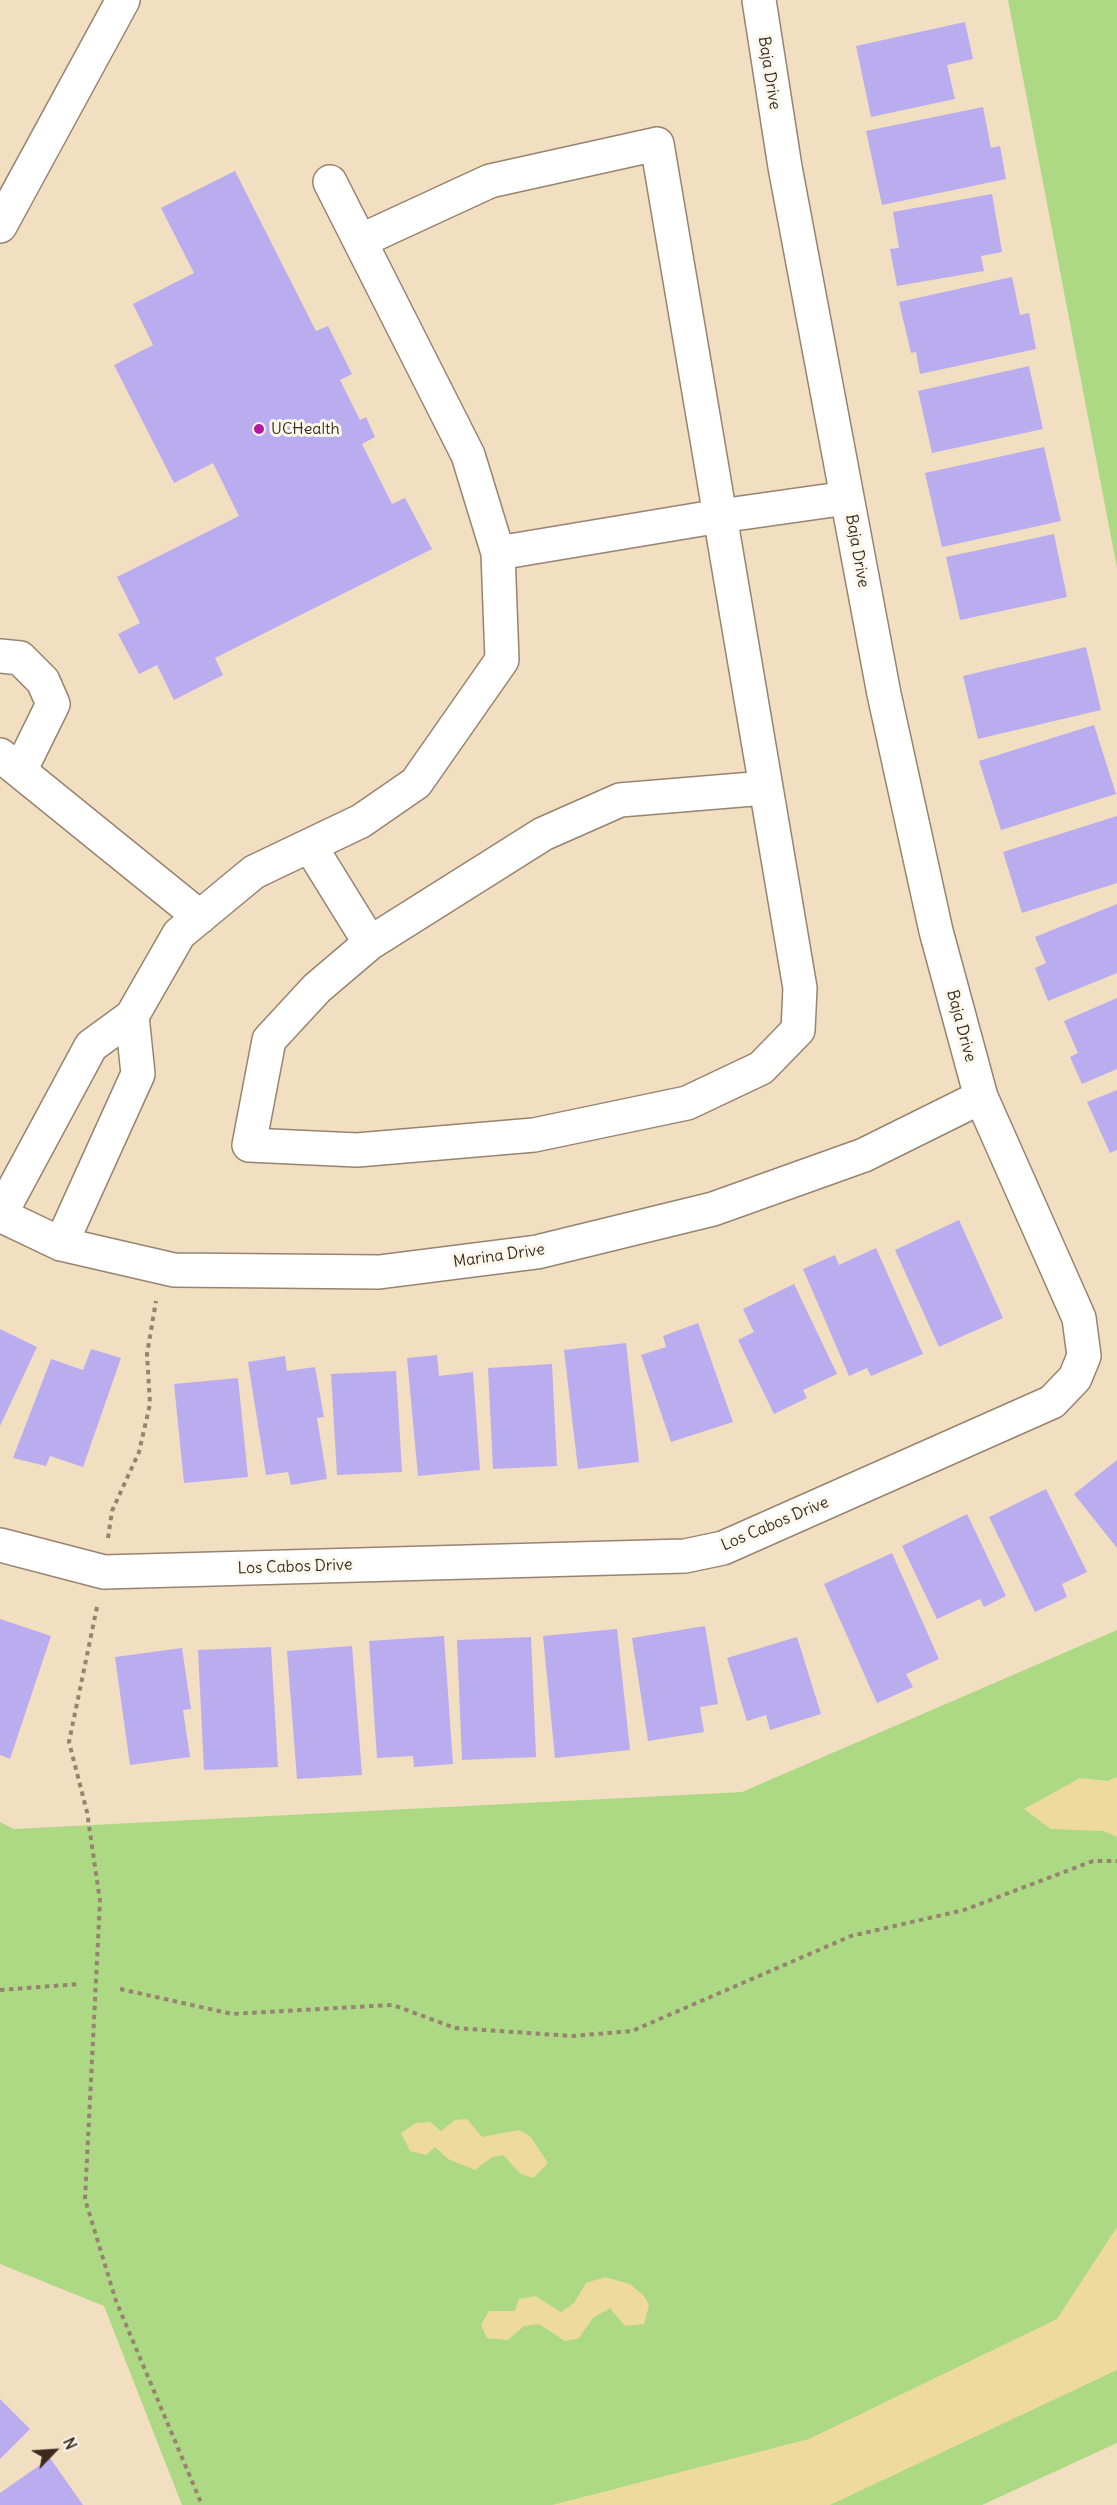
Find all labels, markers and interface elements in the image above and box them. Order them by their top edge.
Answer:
street label: Baja Drive [754,35,784,111]
place label: UCHealth [271,419,340,439]
marker: UCHealth [252,422,266,436]
street label: Baja Drive [841,513,873,589]
street label: Baja Drive [942,988,980,1064]
street label: Marina Drive [452,1240,546,1272]
street label: Los Cabos Drive [718,1493,832,1555]
street label: Los Cabos Drive [237,1555,353,1579]
north arrow [24,2421,84,2481]
text: N [59,2434,82,2453]

